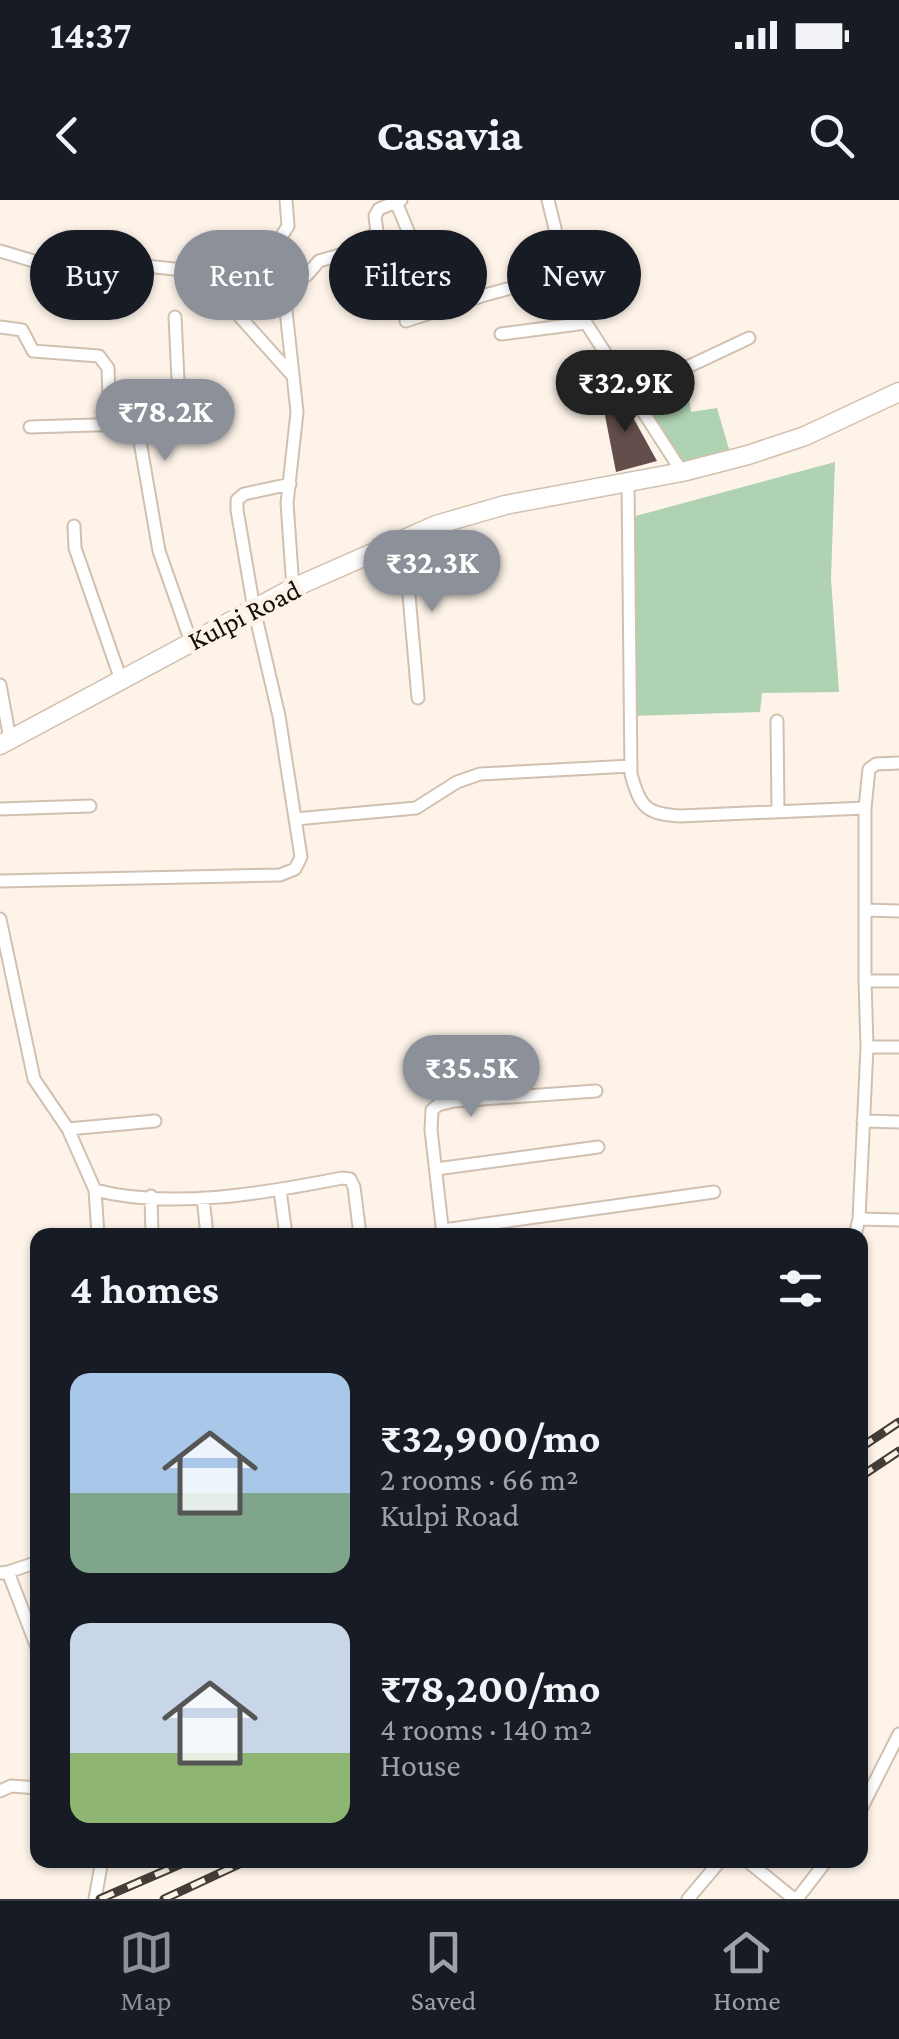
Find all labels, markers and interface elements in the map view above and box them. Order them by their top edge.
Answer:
text: 14:37 [50,14,132,56]
icon: back [40,108,95,163]
icon: search [804,108,859,163]
text: Casavia [376,110,523,160]
chip: Buy [30,230,154,320]
chip: Rent [174,230,309,320]
chip: Filters [329,230,487,320]
chip: New [507,230,641,320]
pin: ₹32.9K [544,350,706,435]
text: ₹32.9K [578,364,672,400]
pin: ₹78.2K [84,379,246,464]
text: ₹78.2K [118,393,212,429]
pin: ₹32.3K [351,530,513,615]
text: ₹32.3K [385,544,479,580]
street label: Kulpi Road [183,573,306,656]
pin: ₹35.5K [390,1035,552,1120]
text: ₹35.5K [425,1049,517,1085]
icon: filters [773,1261,828,1316]
text: 4 homes [70,1265,219,1312]
icon: home [150,1413,270,1533]
text: ₹32,900/mo [380,1414,601,1461]
text: 2 rooms · 66 m² [380,1461,578,1497]
text: Kulpi Road [380,1497,519,1533]
icon: home [150,1663,270,1783]
text: ₹78,200/mo [380,1664,601,1711]
text: 4 rooms · 140 m² [380,1711,592,1747]
text: House [380,1747,460,1783]
tab: Map [119,1925,174,2016]
tab: Saved [411,1925,476,2016]
tab: Home [713,1925,780,2016]

